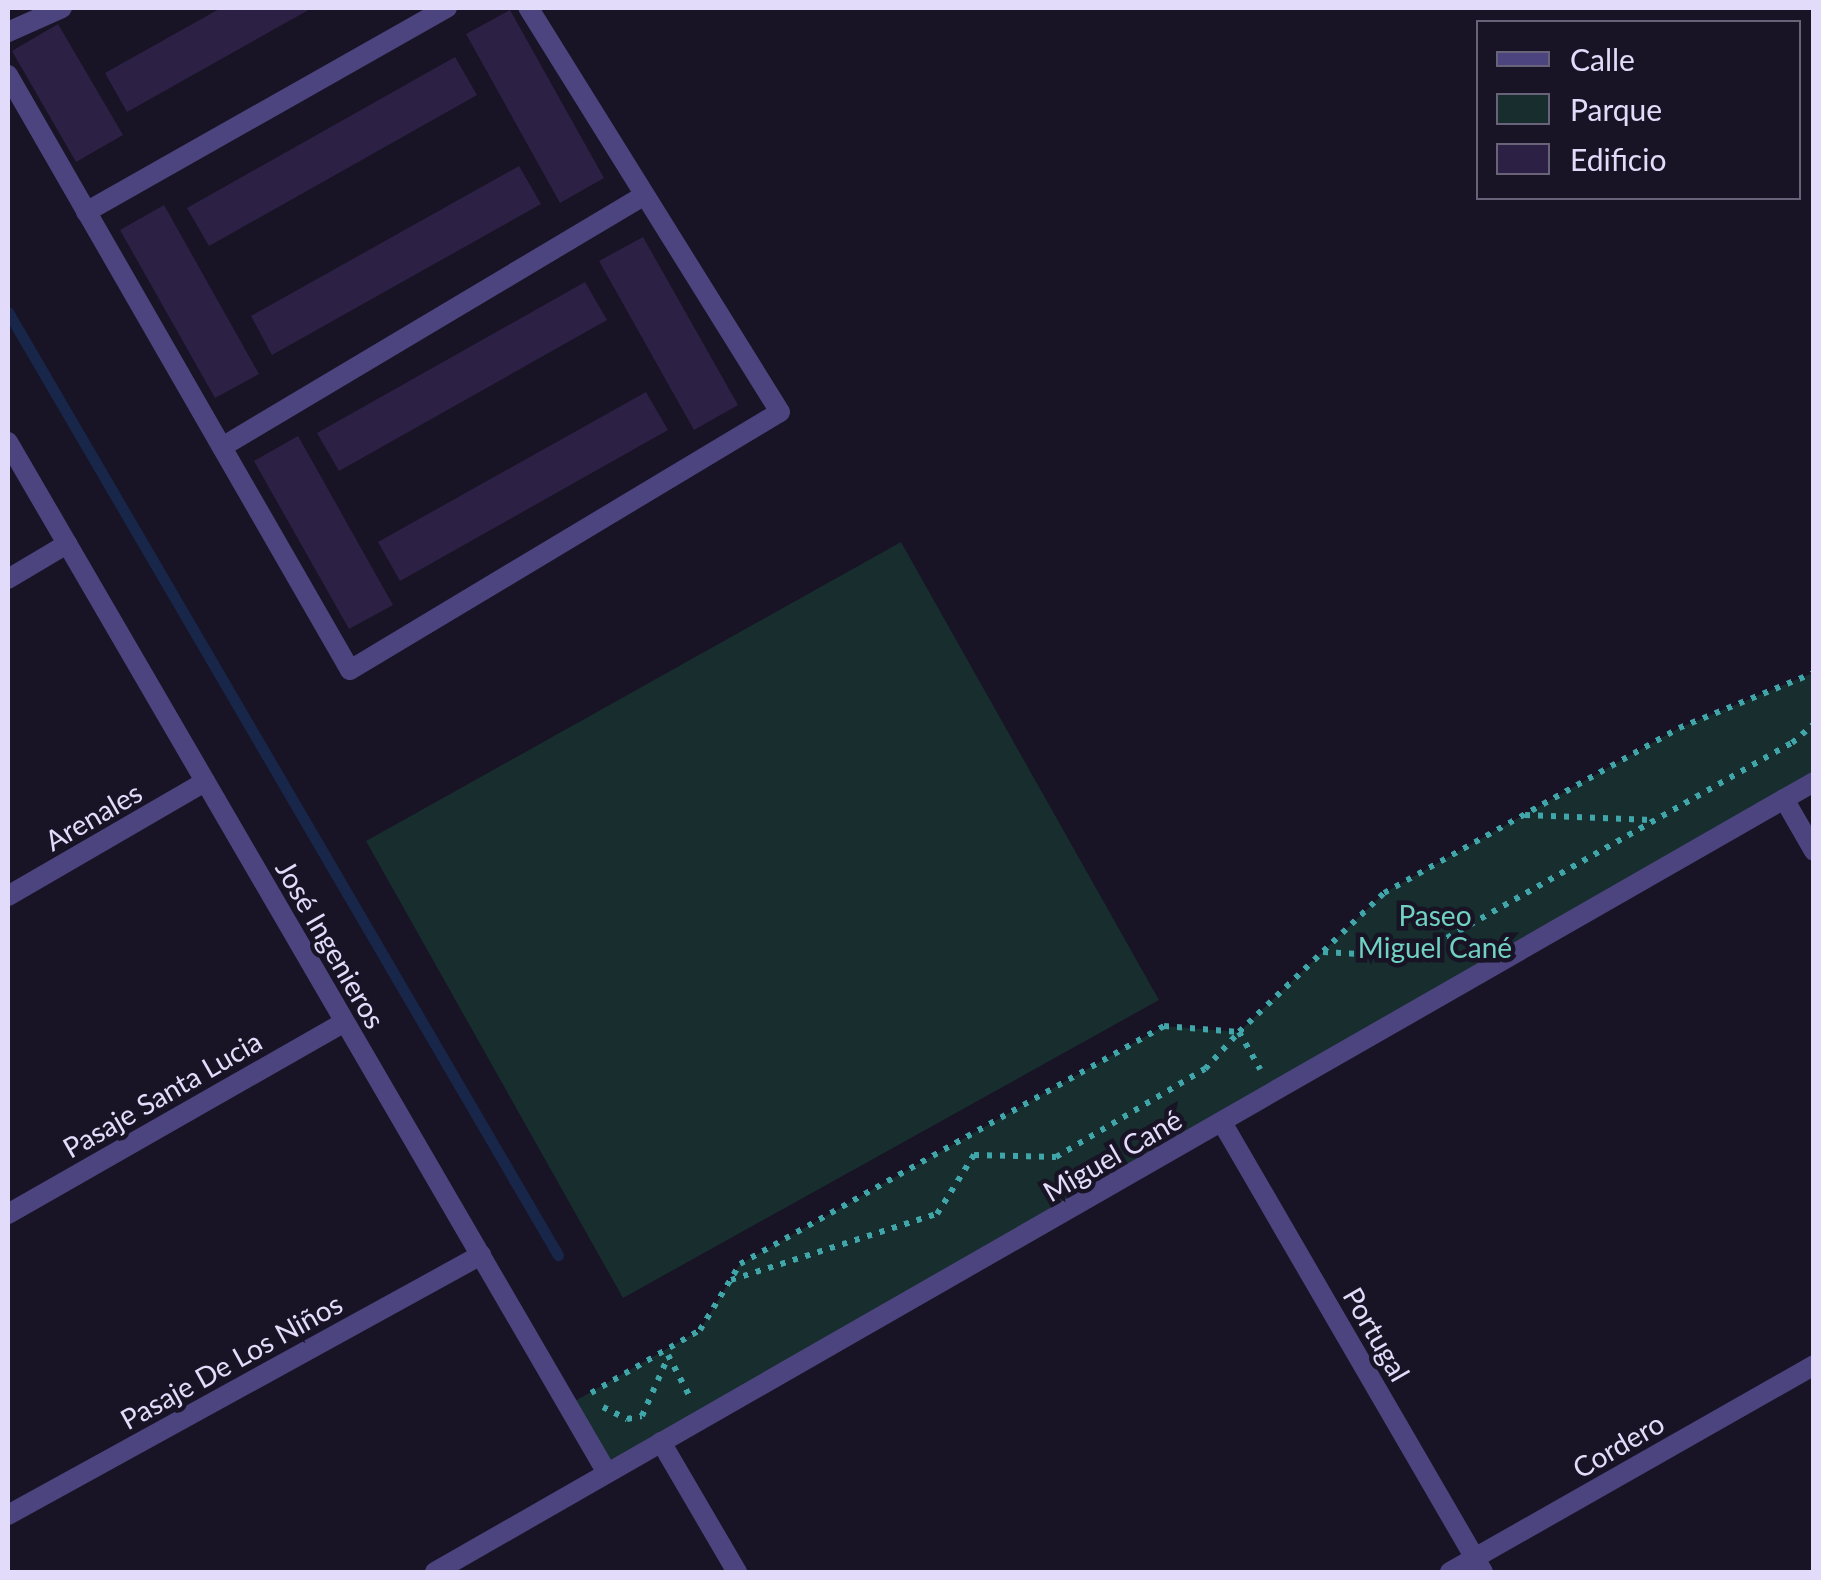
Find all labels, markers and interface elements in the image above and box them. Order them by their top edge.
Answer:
legend [1476,20,1801,200]
text: Calle [1570,41,1635,77]
text: Parque [1570,91,1662,127]
text: Edificio [1570,141,1666,177]
street label: Arenales [39,775,147,857]
street label: José Ingenieros [269,854,393,1034]
park label: Paseo Miguel Cané [1358,898,1512,964]
street label: Pasaje Santa Lucia [57,1024,267,1164]
street label: Miguel Cané [1037,1102,1187,1208]
street label: Portugal [1337,1281,1417,1387]
street label: Pasaje De Los Niños [114,1286,348,1436]
street label: Cordero [1566,1405,1670,1485]

